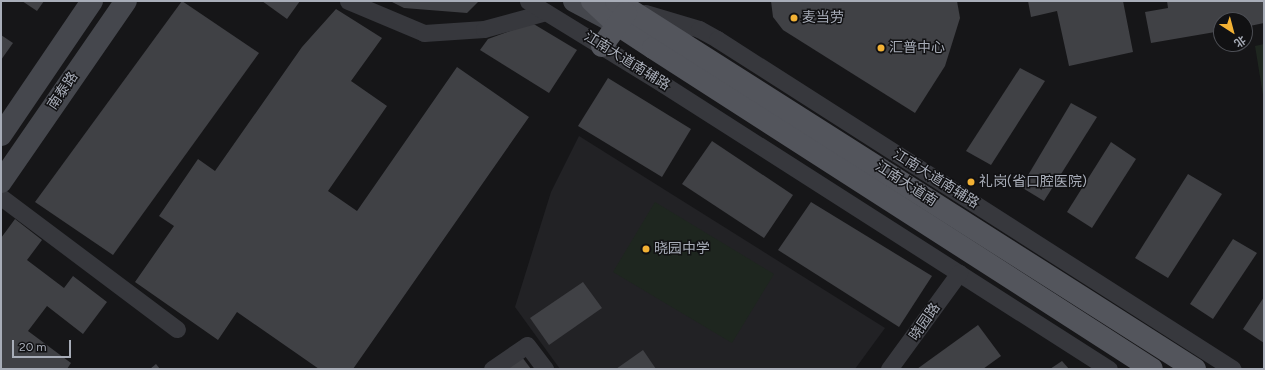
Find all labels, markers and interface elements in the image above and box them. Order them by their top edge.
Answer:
place label: 麦当劳 [802,10,844,26]
north arrow [1213,12,1253,52]
marker: 麦当劳 [789,13,799,23]
street label: 江南大道南辅路 [581,28,673,94]
text: 北 [1231,33,1248,50]
place label: 汇普中心 [889,40,945,56]
marker: 汇普中心 [876,43,886,53]
street label: 南泰路 [44,69,82,113]
street label: 江南大道南辅路 [890,146,982,212]
street label: 江南大道南 [872,158,940,210]
place label: 礼岗(省口腔医院) [979,174,1087,190]
marker: 礼岗(省口腔医院) [966,177,976,187]
place label: 晓园中学 [654,241,710,257]
marker: 晓园中学 [641,244,651,254]
street label: 晓园路 [906,300,944,344]
scale bar [14,332,73,358]
text: 20 m [19,340,47,354]

